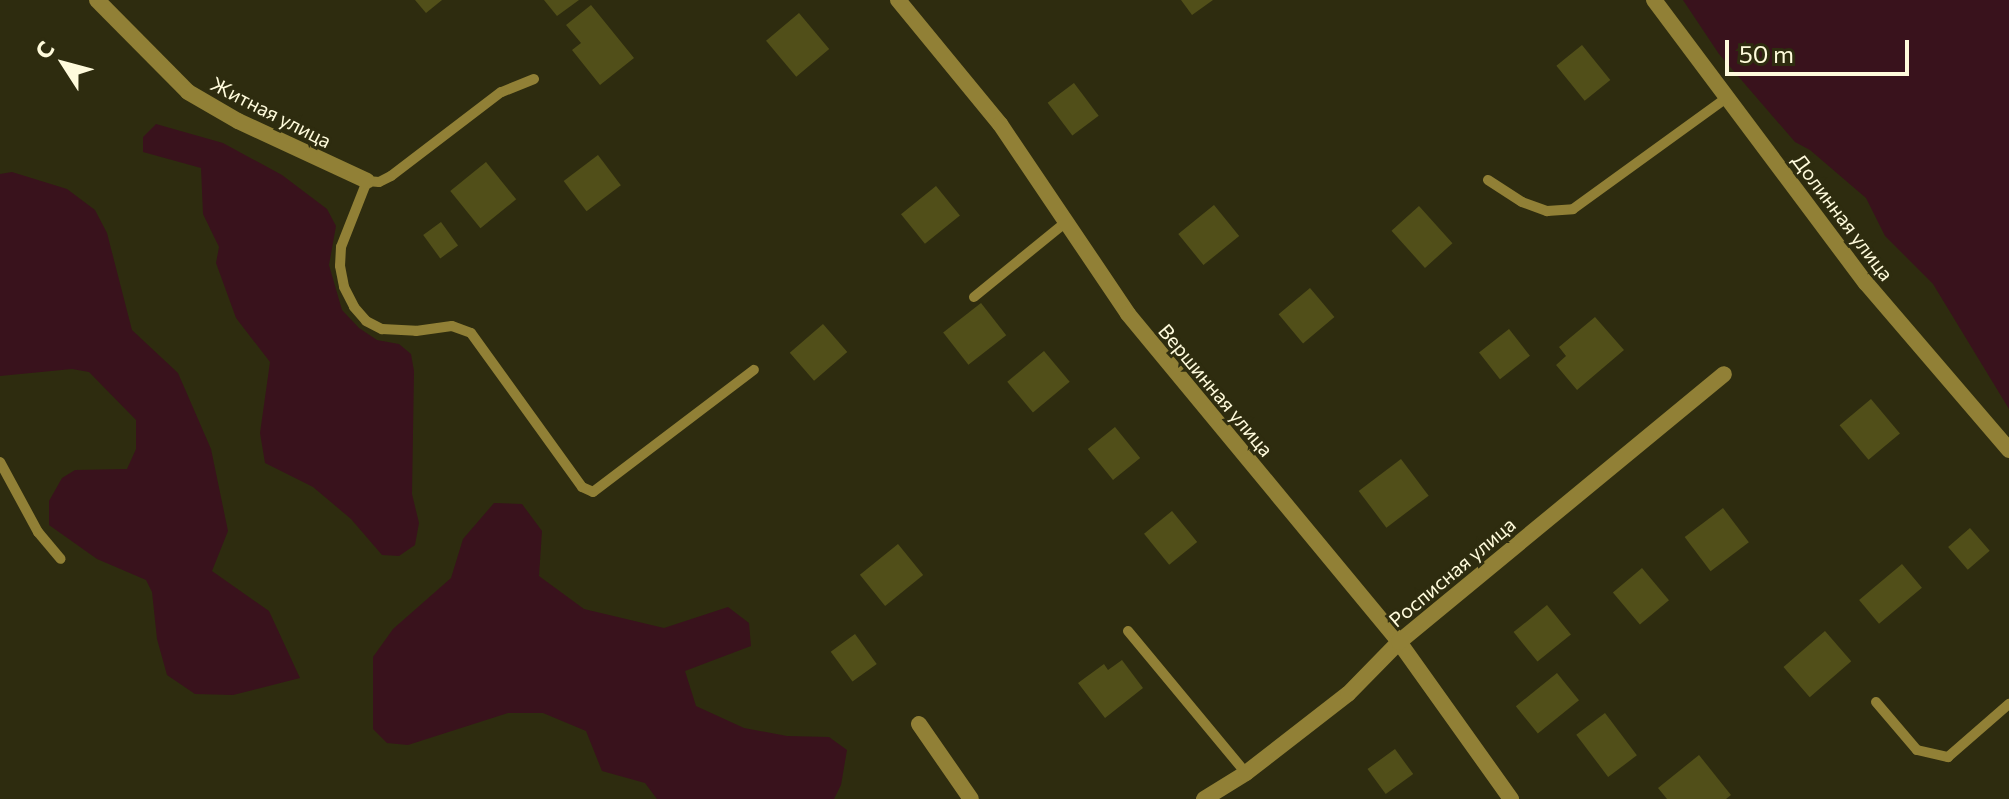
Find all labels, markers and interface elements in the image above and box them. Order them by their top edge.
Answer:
north arrow [24,24,104,104]
scale bar [1729,24,1913,74]
text: С [29,36,60,64]
text: 50 m [1739,39,1794,68]
street label: Житная улица [207,71,335,153]
street label: Долинная улица [1787,149,1899,285]
street label: Вершинная улица [1154,319,1278,461]
street label: Росписная улица [1384,512,1520,632]

